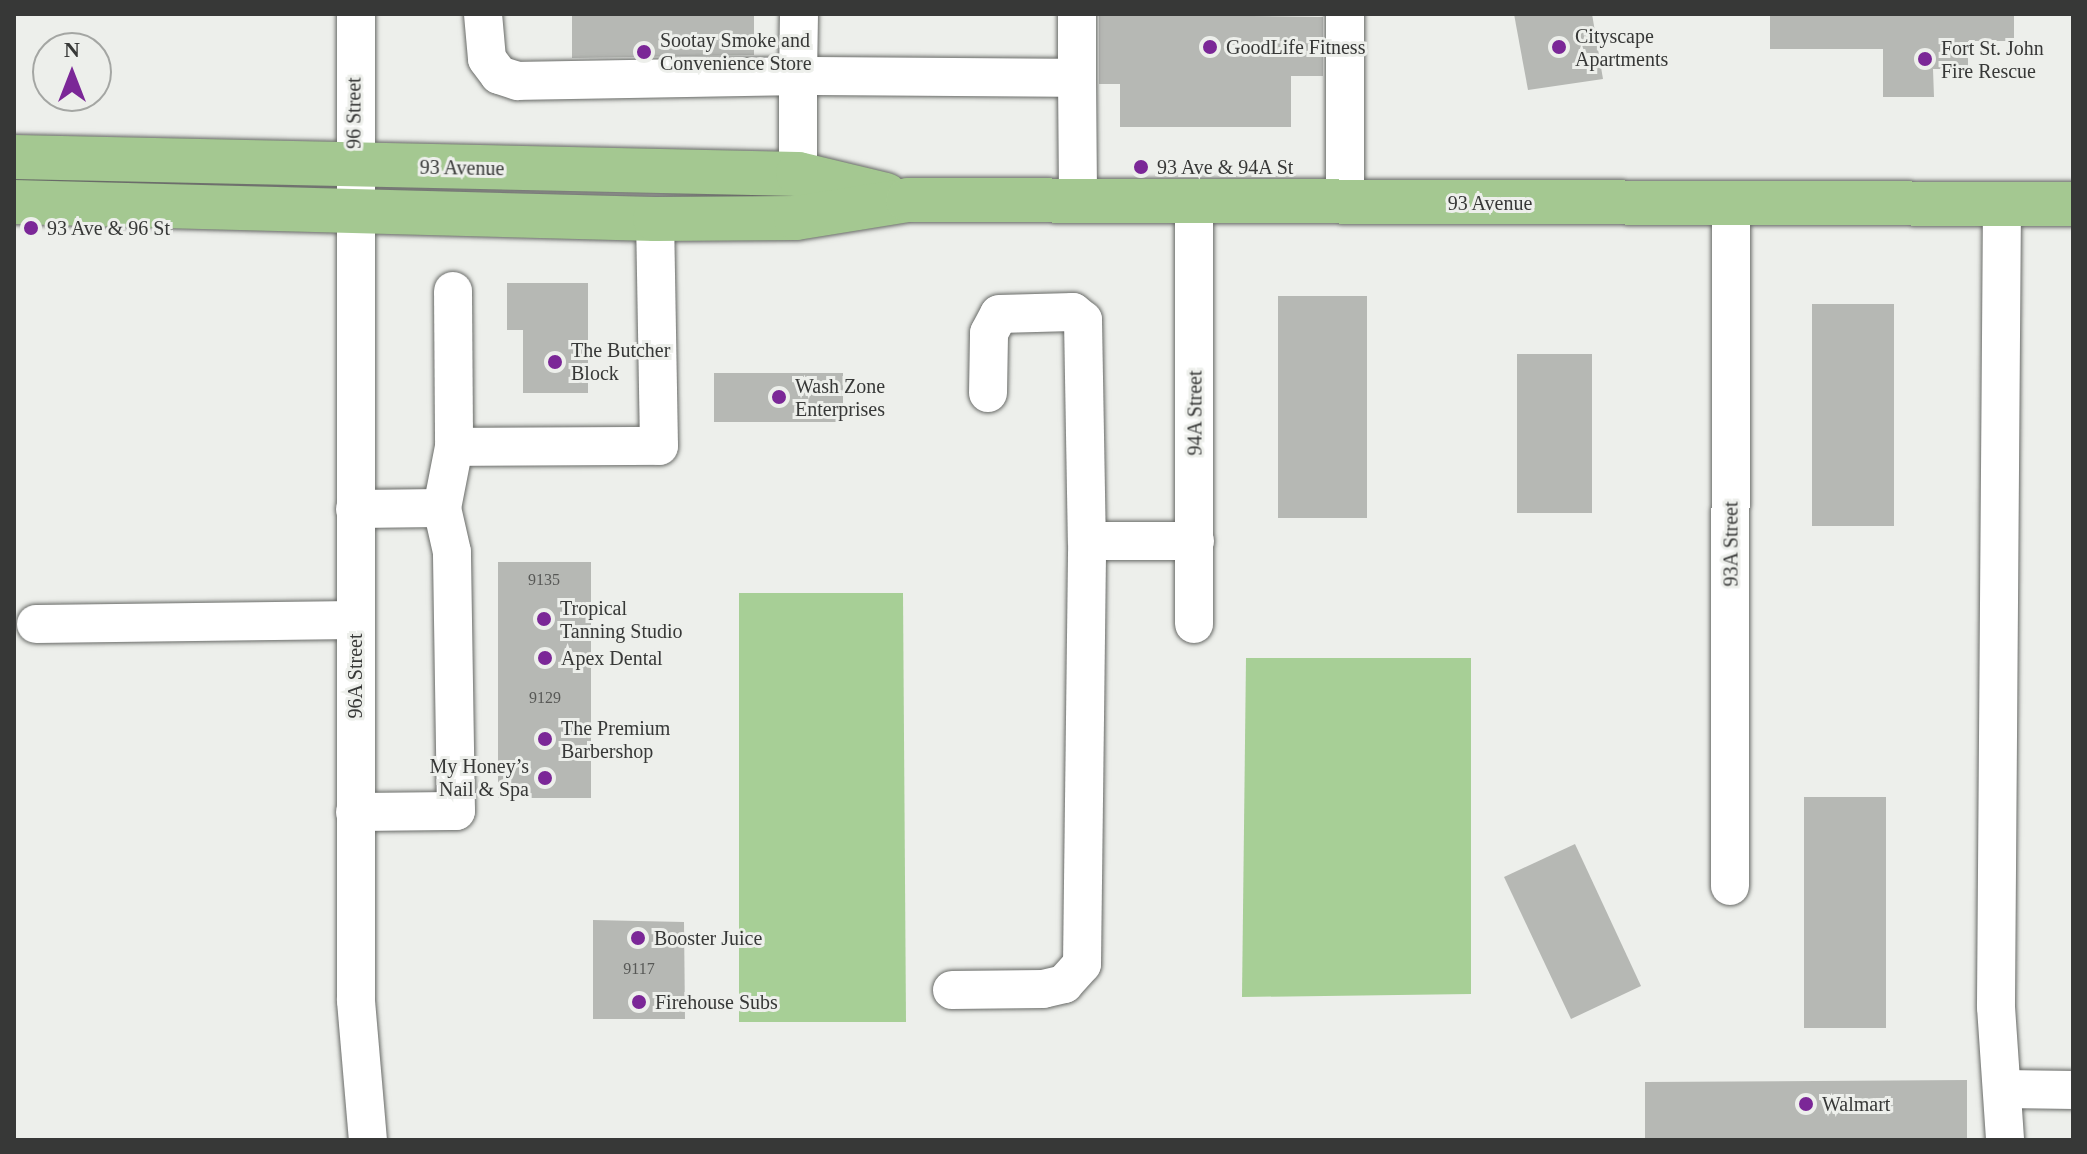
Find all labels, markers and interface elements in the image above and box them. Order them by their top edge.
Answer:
place label: Cityscape Apartments [1575,24,1668,71]
place label: Sootay Smoke and Convenience Store [660,28,812,75]
north arrow [32,32,112,112]
place label: GoodLife Fitness [1226,35,1365,59]
place label: Fort St. John Fire Rescue [1941,36,2044,83]
text: N [64,37,80,62]
marker: GoodLife Fitness [1201,38,1219,56]
marker: Cityscape Apartments [1550,38,1568,56]
marker: Sootay Smoke and Convenience Store [635,43,653,61]
marker: Fort St. John Fire Rescue [1916,50,1934,68]
street label: 96 Street [342,77,366,149]
street label: 93 Avenue [419,155,505,181]
place label: 93 Ave & 94A St [1157,155,1296,179]
marker: 93 Ave & 94A St [1132,158,1150,176]
street label: 93 Avenue [1447,191,1533,215]
place label: 93 Ave & 96 St [47,216,171,240]
marker: 93 Ave & 96 St [22,219,40,237]
place label: The Butcher Block [571,338,670,385]
marker: The Butcher Block [546,353,564,371]
street label: 94A Street [1183,370,1207,456]
place label: Wash Zone Enterprises [795,374,885,421]
marker: Wash Zone Enterprises [770,388,788,406]
street label: 93A Street [1719,501,1743,587]
house number: 9135 [528,570,560,590]
place label: Tropical Tanning Studio [560,596,682,643]
marker: Tropical Tanning Studio [535,610,553,628]
street label: 96A Street [343,633,367,719]
place label: Apex Dental [561,646,663,670]
marker: Apex Dental [536,649,554,667]
house number: 9129 [529,688,561,708]
place label: The Premium Barbershop [561,716,670,763]
marker: The Premium Barbershop [536,730,554,748]
place label: My Honey’s Nail & Spa [430,754,529,801]
marker: My Honey’s Nail & Spa [536,769,554,787]
place label: Booster Juice [654,926,762,950]
marker: Booster Juice [629,929,647,947]
house number: 9117 [623,959,655,979]
place label: Firehouse Subs [655,990,778,1014]
marker: Firehouse Subs [630,993,648,1011]
place label: Walmart [1822,1092,1890,1116]
marker: Walmart [1797,1095,1815,1113]

